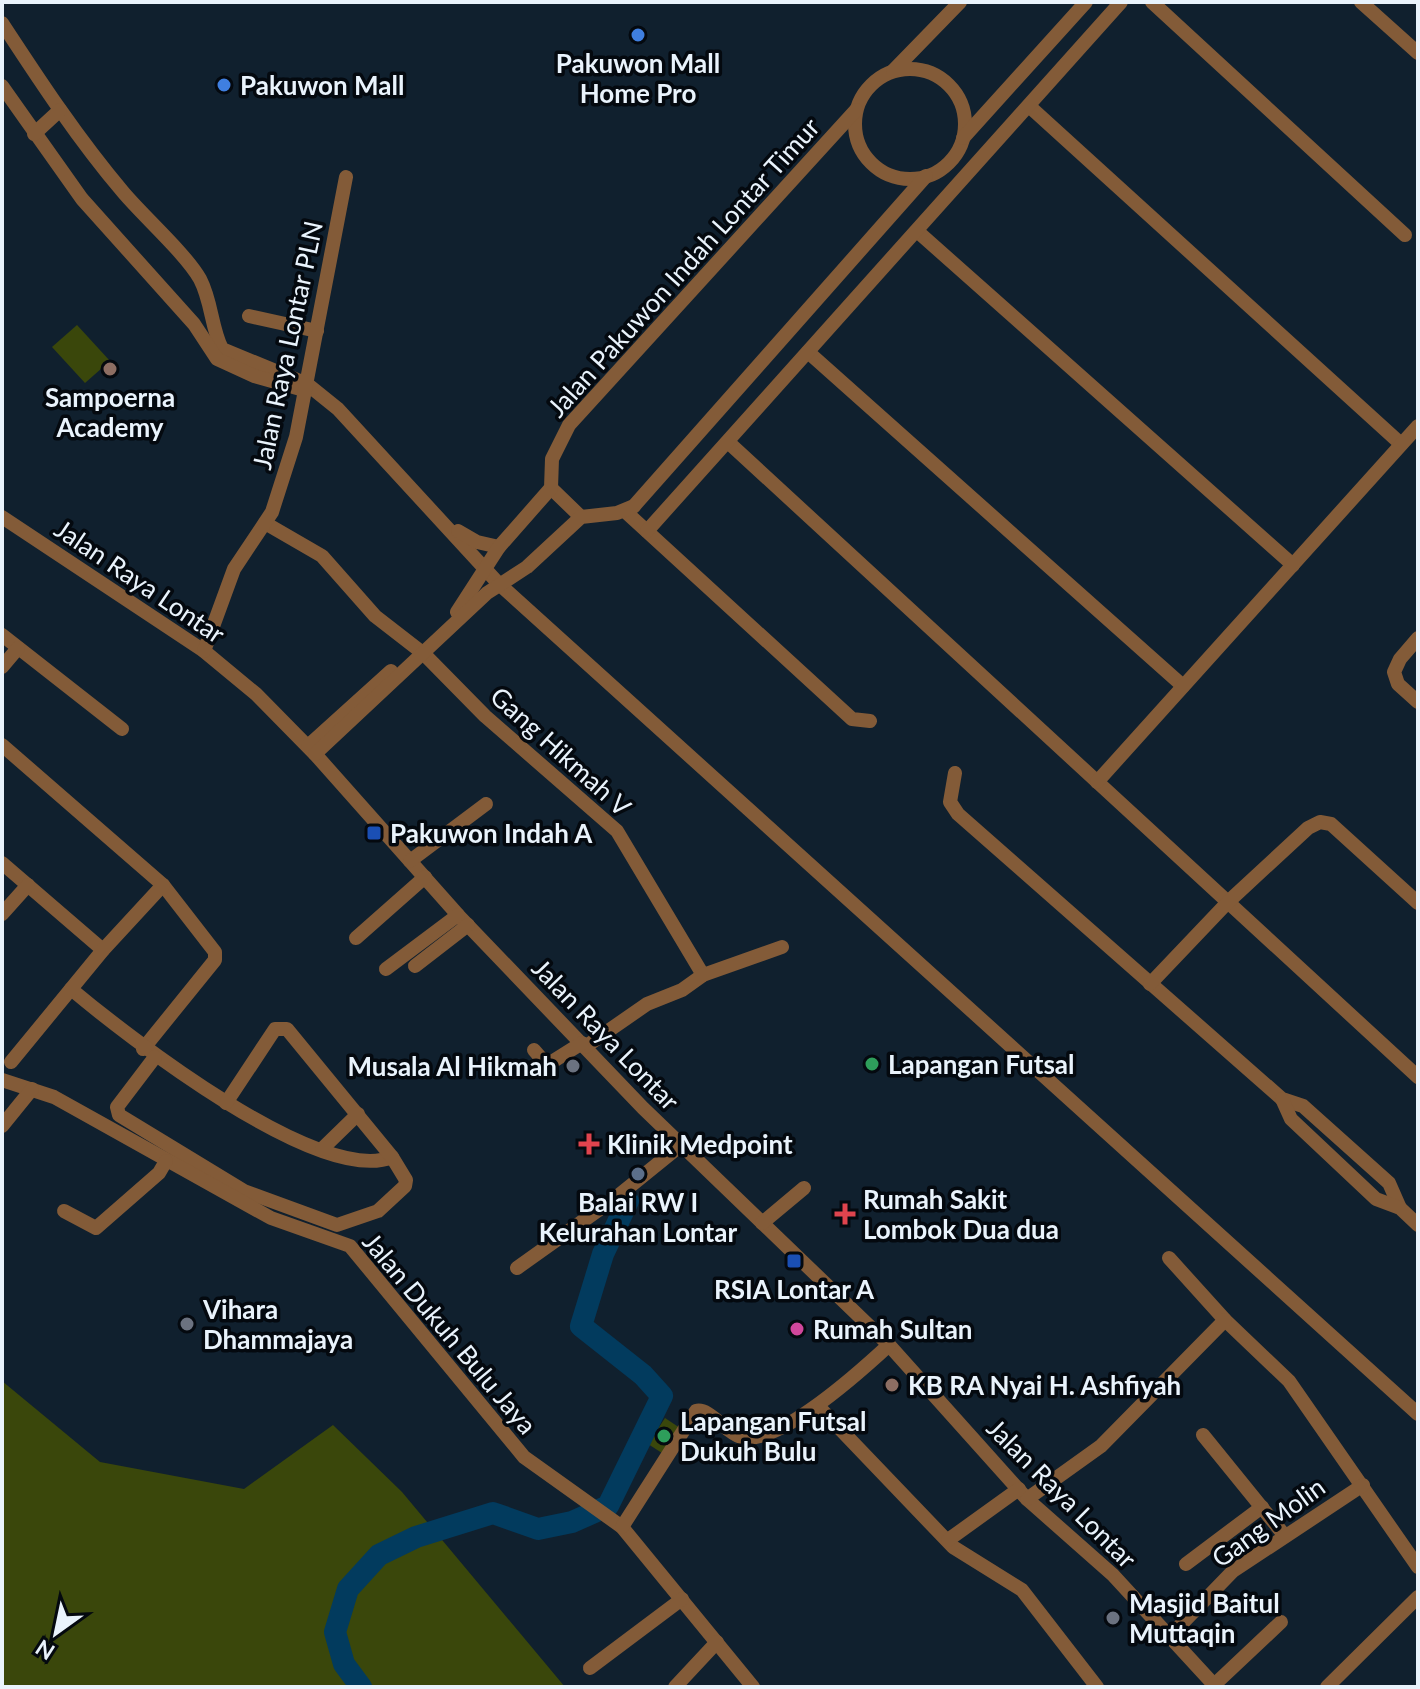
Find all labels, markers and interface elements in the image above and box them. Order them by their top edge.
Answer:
marker: Pakuwon Mall Home Pro [629,26,647,44]
place label: Pakuwon Mall Home Pro [556,47,720,109]
place label: Pakuwon Mall [240,69,404,101]
marker: Pakuwon Mall [215,76,233,94]
street label: Jalan Pakuwon Indah Lontar Timur [540,111,826,423]
street label: Jalan Raya Lontar PLN [245,218,329,472]
marker: Sampoerna Academy [101,360,119,378]
place label: Sampoerna Academy [45,381,175,443]
street label: Jalan Raya Lontar [49,512,232,650]
street label: Gang Hikmah V [484,680,638,823]
place label: Pakuwon Indah A [390,817,593,849]
marker: Pakuwon Indah A [365,824,383,842]
street label: Jalan Raya Lontar [526,952,687,1117]
place label: Lapangan Futsal [888,1048,1074,1080]
place label: Musala Al Hikmah [347,1050,557,1082]
marker: Lapangan Futsal [863,1055,881,1073]
marker: Musala Al Hikmah [564,1057,582,1075]
place label: Klinik Medpoint [607,1128,793,1160]
marker: Klinik Medpoint [578,1133,600,1155]
marker: Balai RW I Kelurahan Lontar [629,1165,647,1183]
place label: Rumah Sakit Lombok Dua dua [863,1183,1059,1245]
place label: Balai RW I Kelurahan Lontar [539,1186,737,1248]
marker: Rumah Sakit Lombok Dua dua [834,1203,856,1225]
street label: Jalan Dukuh Bulu Jaya [356,1226,544,1440]
marker: RSIA Lontar A [785,1252,803,1270]
place label: RSIA Lontar A [714,1273,875,1305]
place label: Vihara Dhammajaya [202,1293,353,1355]
place label: Rumah Sultan [813,1313,973,1345]
marker: Vihara Dhammajaya [178,1315,196,1333]
marker: Rumah Sultan [788,1320,806,1338]
place label: KB RA Nyai H. Ashfiyah [908,1369,1181,1401]
marker: KB RA Nyai H. Ashfiyah [883,1376,901,1394]
place label: Lapangan Futsal Dukuh Bulu [680,1405,866,1467]
street label: Jalan Raya Lontar [981,1412,1144,1575]
marker: Lapangan Futsal Dukuh Bulu [655,1427,673,1445]
street label: Gang Molin [1205,1470,1331,1574]
place label: Masjid Baitul Muttaqin [1129,1587,1280,1649]
north arrow [16,1593,96,1673]
marker: Masjid Baitul Muttaqin [1104,1609,1122,1627]
text: N [30,1634,59,1666]

